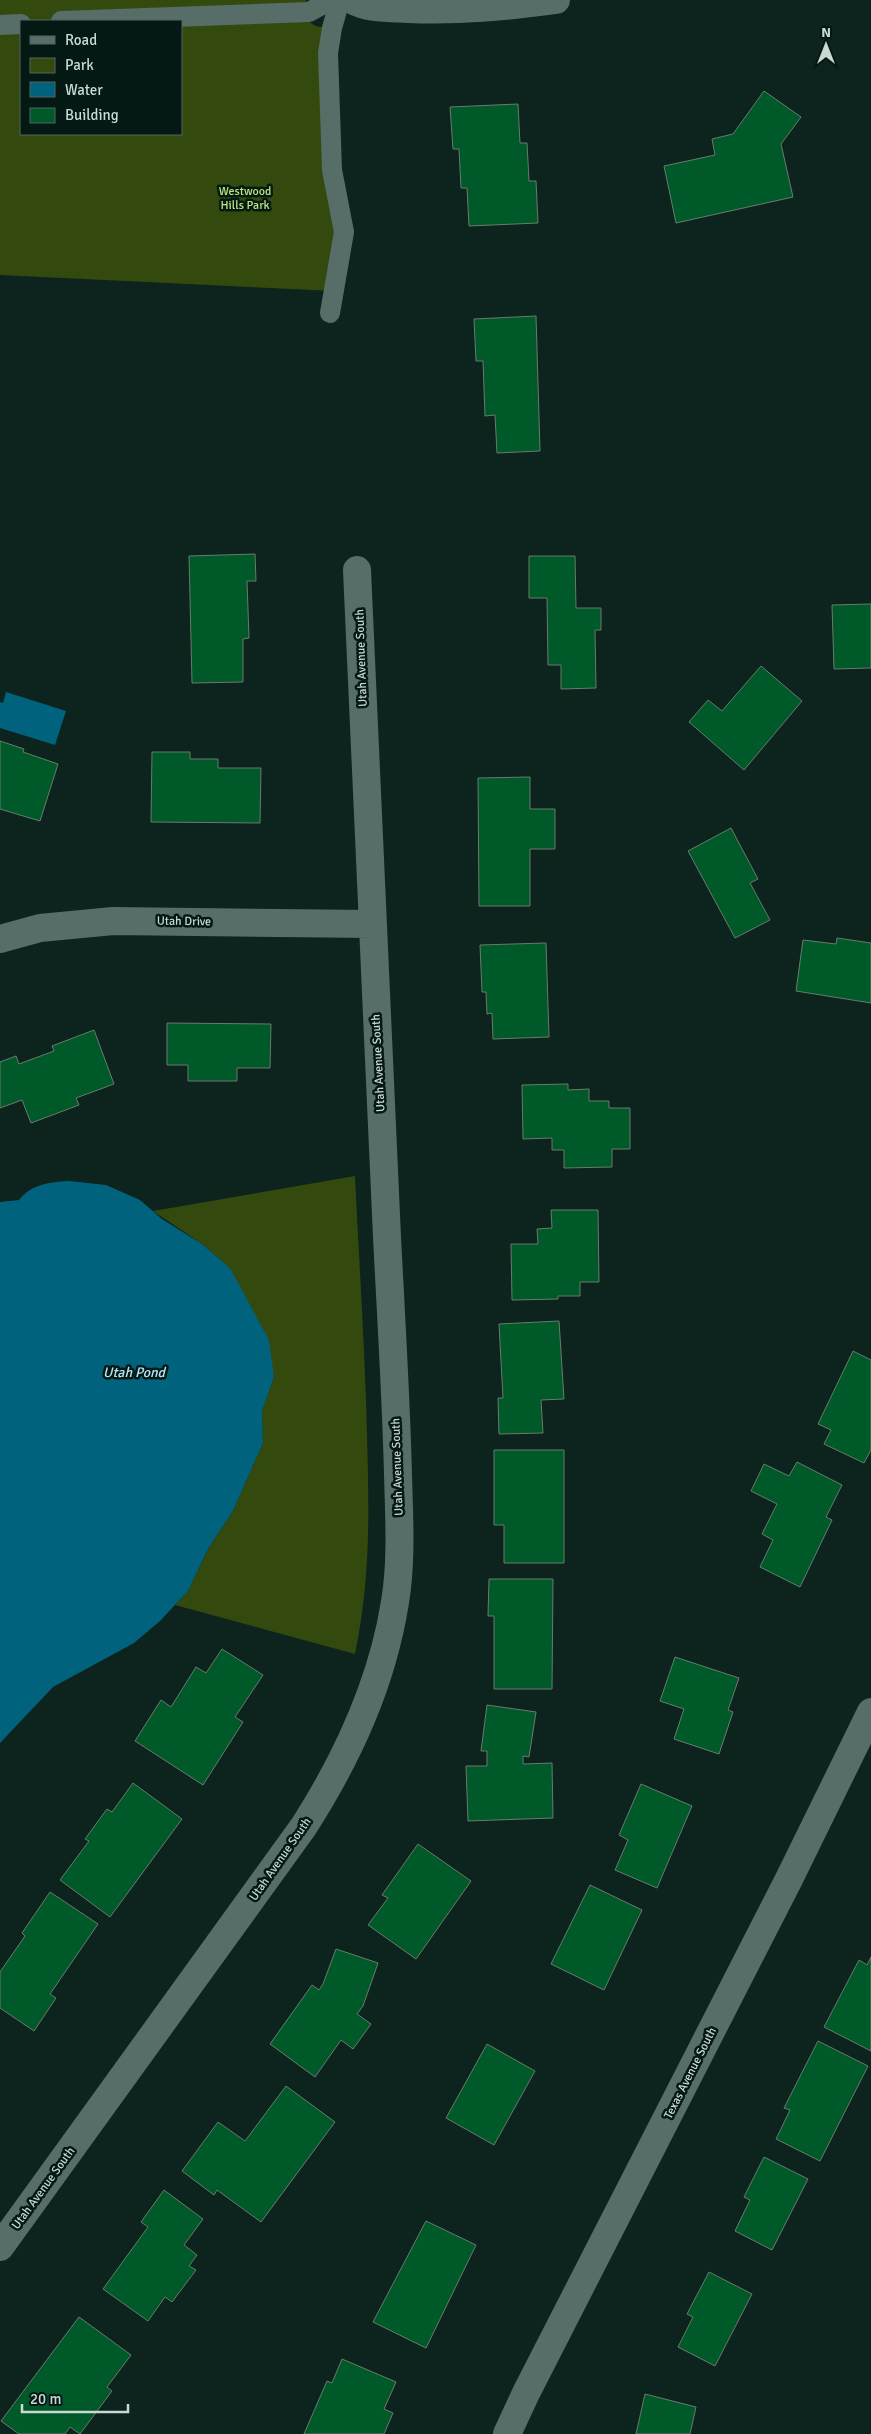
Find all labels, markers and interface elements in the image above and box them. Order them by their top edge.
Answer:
legend [20,20,182,135]
north arrow [801,20,851,70]
text: N [821,24,831,41]
text: Road [65,31,97,49]
text: Park [65,56,94,74]
text: Water [65,81,103,99]
text: Building [65,106,119,124]
park label: Westwood Hills Park [219,184,271,213]
street label: Utah Avenue South [352,609,371,707]
street label: Utah Drive [157,914,211,929]
street label: Utah Avenue South [368,1014,389,1112]
water label: Utah Pond [103,1364,167,1381]
street label: Utah Avenue South [388,1418,407,1516]
street label: Utah Avenue South [246,1815,315,1904]
street label: Texas Avenue South [661,2025,720,2122]
street label: Utah Avenue South [9,2144,78,2232]
scale bar [22,2382,129,2414]
text: 20 m [30,2390,61,2408]

